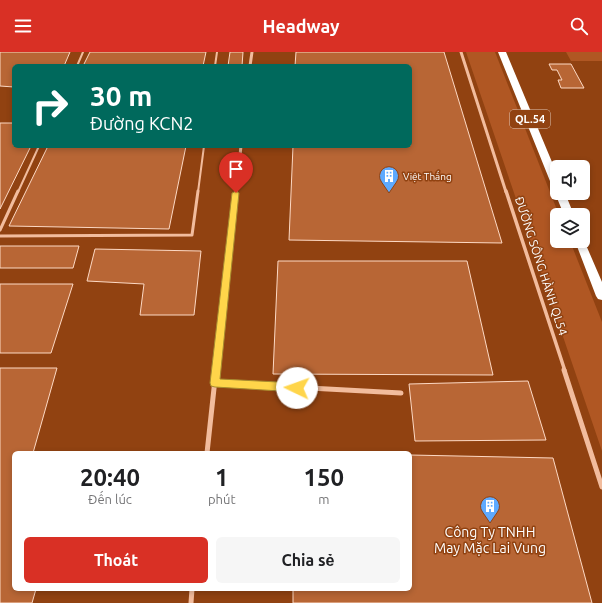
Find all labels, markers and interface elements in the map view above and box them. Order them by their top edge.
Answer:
icon: menu [12,15,34,37]
icon: search [568,15,590,37]
text: Headway [262,16,340,36]
icon: right [24,80,76,132]
text: 30 m [90,80,152,111]
road number: QL.54 [510,110,550,128]
text: Đường KCN2 [90,113,193,133]
pin [219,152,253,193]
icon: arrive [225,158,247,180]
map controls [550,160,590,248]
button: sound [550,160,590,200]
building icon: Việt Thắng [378,165,400,193]
place label: Việt Thắng [403,170,452,183]
street label: ĐƯỜNG SÔNG HÀNH QL54 [513,195,570,337]
button: layers [550,208,590,248]
position arrow [276,367,318,409]
text: 20:40 [80,464,140,491]
text: 1 [215,464,228,491]
text: 150 [303,464,344,491]
text: Đến lúc [88,492,132,506]
text: phút [208,492,236,506]
text: m [318,492,329,506]
building icon: Công Ty TNHH May Mặc Lai Vung [479,495,501,523]
place label: Công Ty TNHH May Mặc Lai Vung [434,524,546,556]
button: Thoát [24,537,208,583]
button: Chia sẻ [216,537,400,583]

